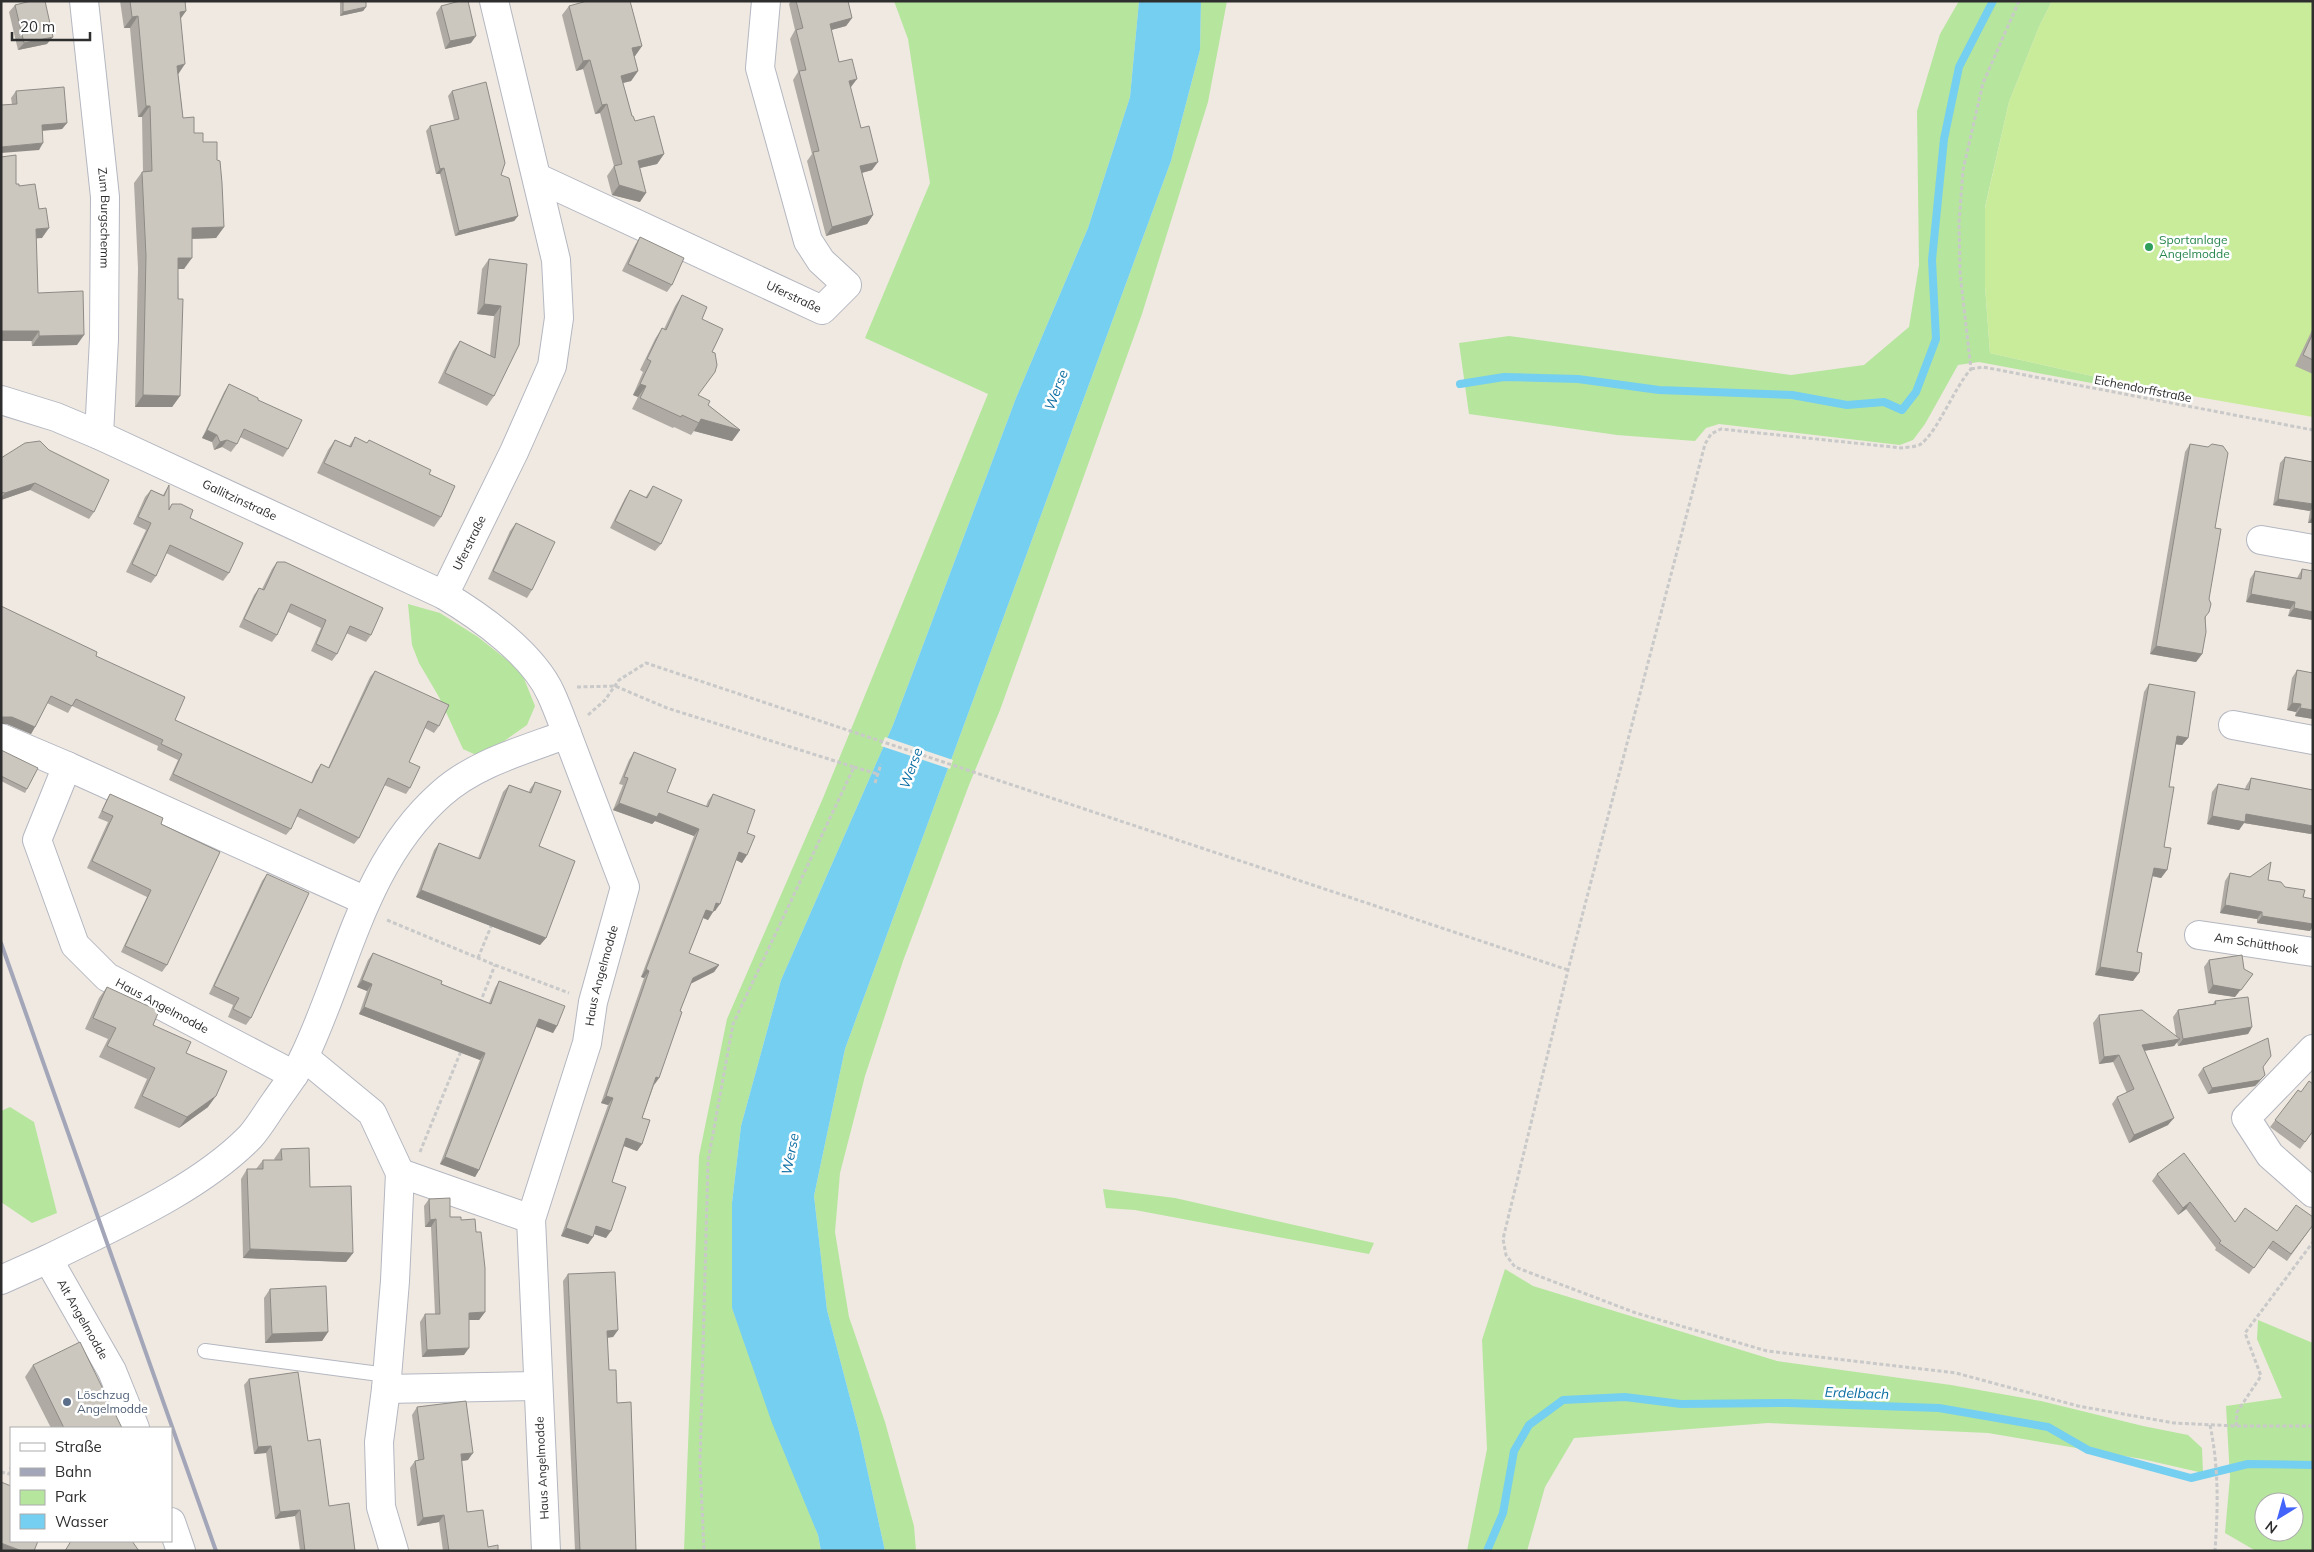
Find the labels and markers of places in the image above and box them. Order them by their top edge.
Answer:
place label: Sportanlage Angelmodde [2159,232,2230,261]
marker: Sportanlage Angelmodde [2143,241,2155,253]
place label: Löschzug Angelmodde [77,1387,148,1416]
marker: Löschzug Angelmodde [61,1396,73,1408]

